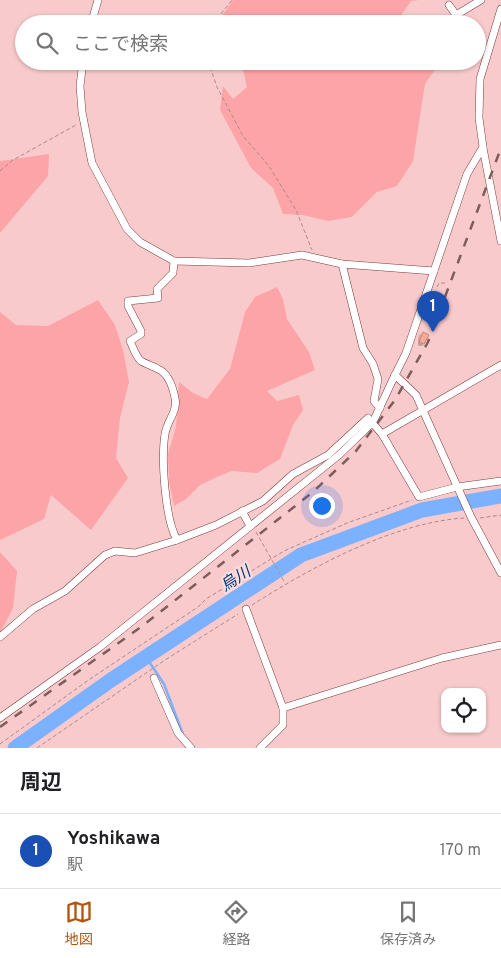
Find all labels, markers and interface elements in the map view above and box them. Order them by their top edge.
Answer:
search box [15,15,486,70]
icon: search [33,29,61,57]
text: ここで検索 [73,33,168,57]
pin: 1 [417,291,449,332]
your location [309,493,335,519]
water label: 烏川 [217,561,257,597]
map controls [441,688,486,733]
button: locate [441,688,486,733]
text: 周辺 [20,770,62,797]
text: Yoshikawa [67,827,160,851]
text: 1 [33,841,39,861]
text: 170 m [440,841,481,861]
text: 駅 [67,856,83,876]
tab: 地図 [65,898,93,949]
tab: 経路 [222,898,250,949]
tab: 保存済み [380,898,436,949]

